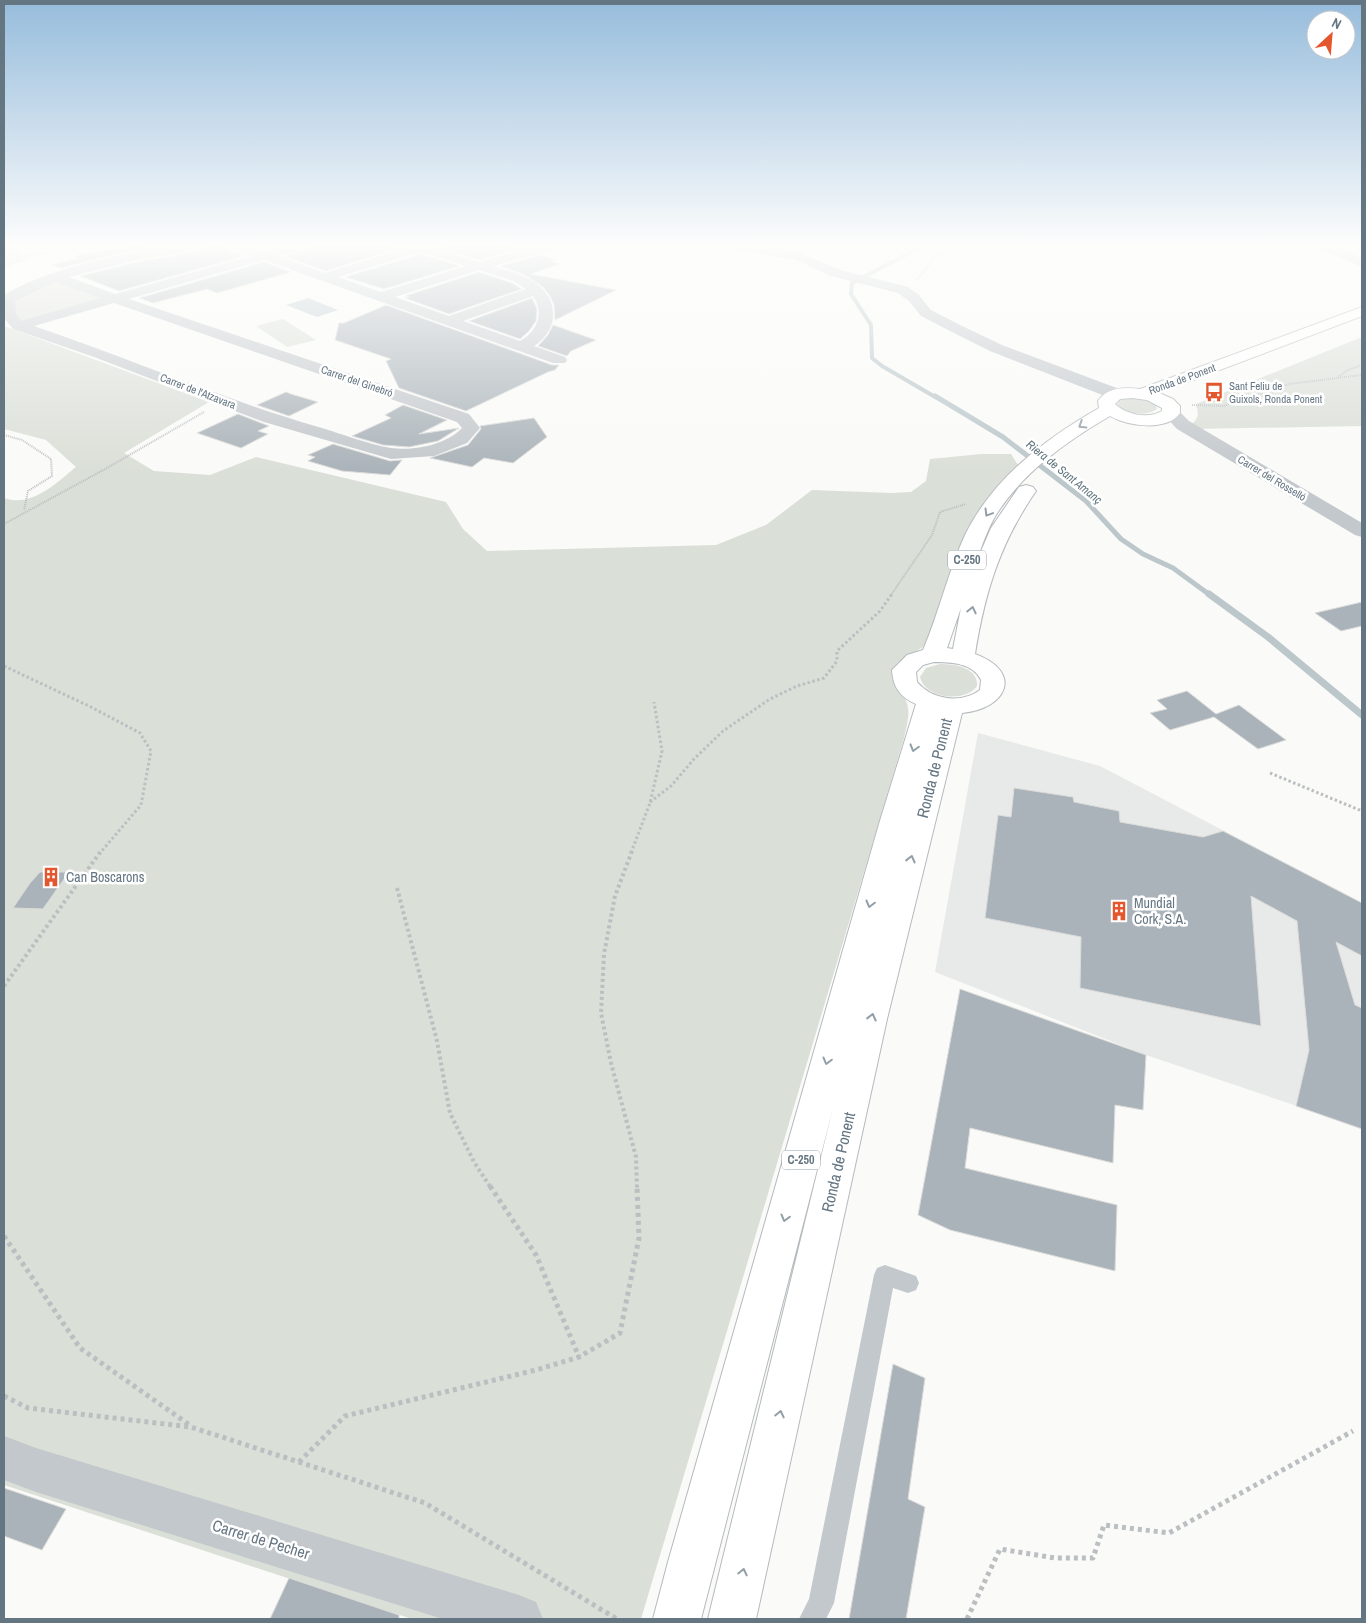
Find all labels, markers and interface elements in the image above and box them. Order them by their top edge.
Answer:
north arrow [1306,10,1356,60]
text: N [1329,13,1344,33]
street label: Ronda de Ponent [1147,360,1218,398]
street label: Carrer del Ginebró [319,362,395,400]
street label: Carrer de l'Atzavara [158,370,238,412]
place label: Sant Feliu de Guixols, Ronda Ponent [1229,379,1323,406]
bus stop icon: Sant Feliu de Guixols, Ronda Ponent [1203,381,1225,403]
one-way arrow [1078,419,1087,429]
water label: Riera de Sant Amanç [1023,436,1105,508]
street label: Carrer del Rosselló [1235,452,1309,504]
one-way arrow [985,508,995,517]
road number: C-250 [948,550,986,570]
one-way arrow [967,607,977,615]
street label: Ronda de Ponent [911,715,957,820]
one-way arrow [910,743,920,752]
one-way arrow [906,855,916,864]
building icon: Can Boscarons [40,866,62,888]
place label: Can Boscarons [66,868,145,886]
place label: Mundial Cork, S.A. [1134,894,1186,928]
one-way arrow [866,900,876,908]
building icon: Mundial Cork, S.A. [1108,900,1130,922]
one-way arrow [866,1012,877,1021]
one-way arrow [823,1057,833,1065]
street label: Ronda de Ponent [816,1109,860,1214]
road number: C-250 [782,1150,820,1170]
one-way arrow [780,1213,790,1222]
one-way arrow [774,1409,785,1418]
street label: Carrer de Pecher [210,1514,313,1564]
one-way arrow [737,1567,748,1576]

